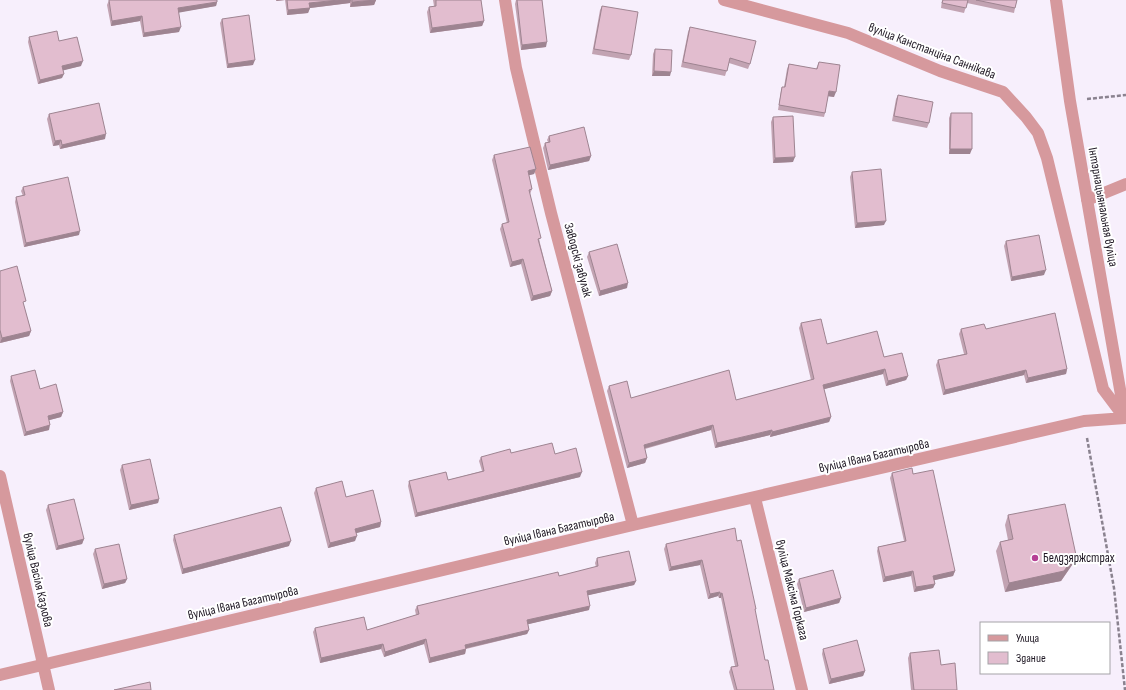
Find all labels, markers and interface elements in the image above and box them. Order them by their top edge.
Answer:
street label: вуліца Канстанціна Саннікава [866,19,998,83]
street label: Інтэрнацыянальная вуліца [1085,146,1121,268]
street label: Заводскі завулак [560,221,596,299]
street label: вуліца Івана Багатырова [817,436,931,476]
street label: вуліца Івана Багатырова [502,509,616,549]
street label: вуліца Васіля Казлова [19,531,57,629]
street label: вуліца Максіма Горкага [772,538,812,642]
place label: Белдзяржстрах [1043,550,1115,566]
marker: Белдзяржстрах [1030,553,1040,563]
street label: вуліца Івана Багатырова [186,583,300,623]
legend [980,622,1110,674]
text: Улица [1016,631,1040,646]
text: Здание [1016,651,1046,666]

